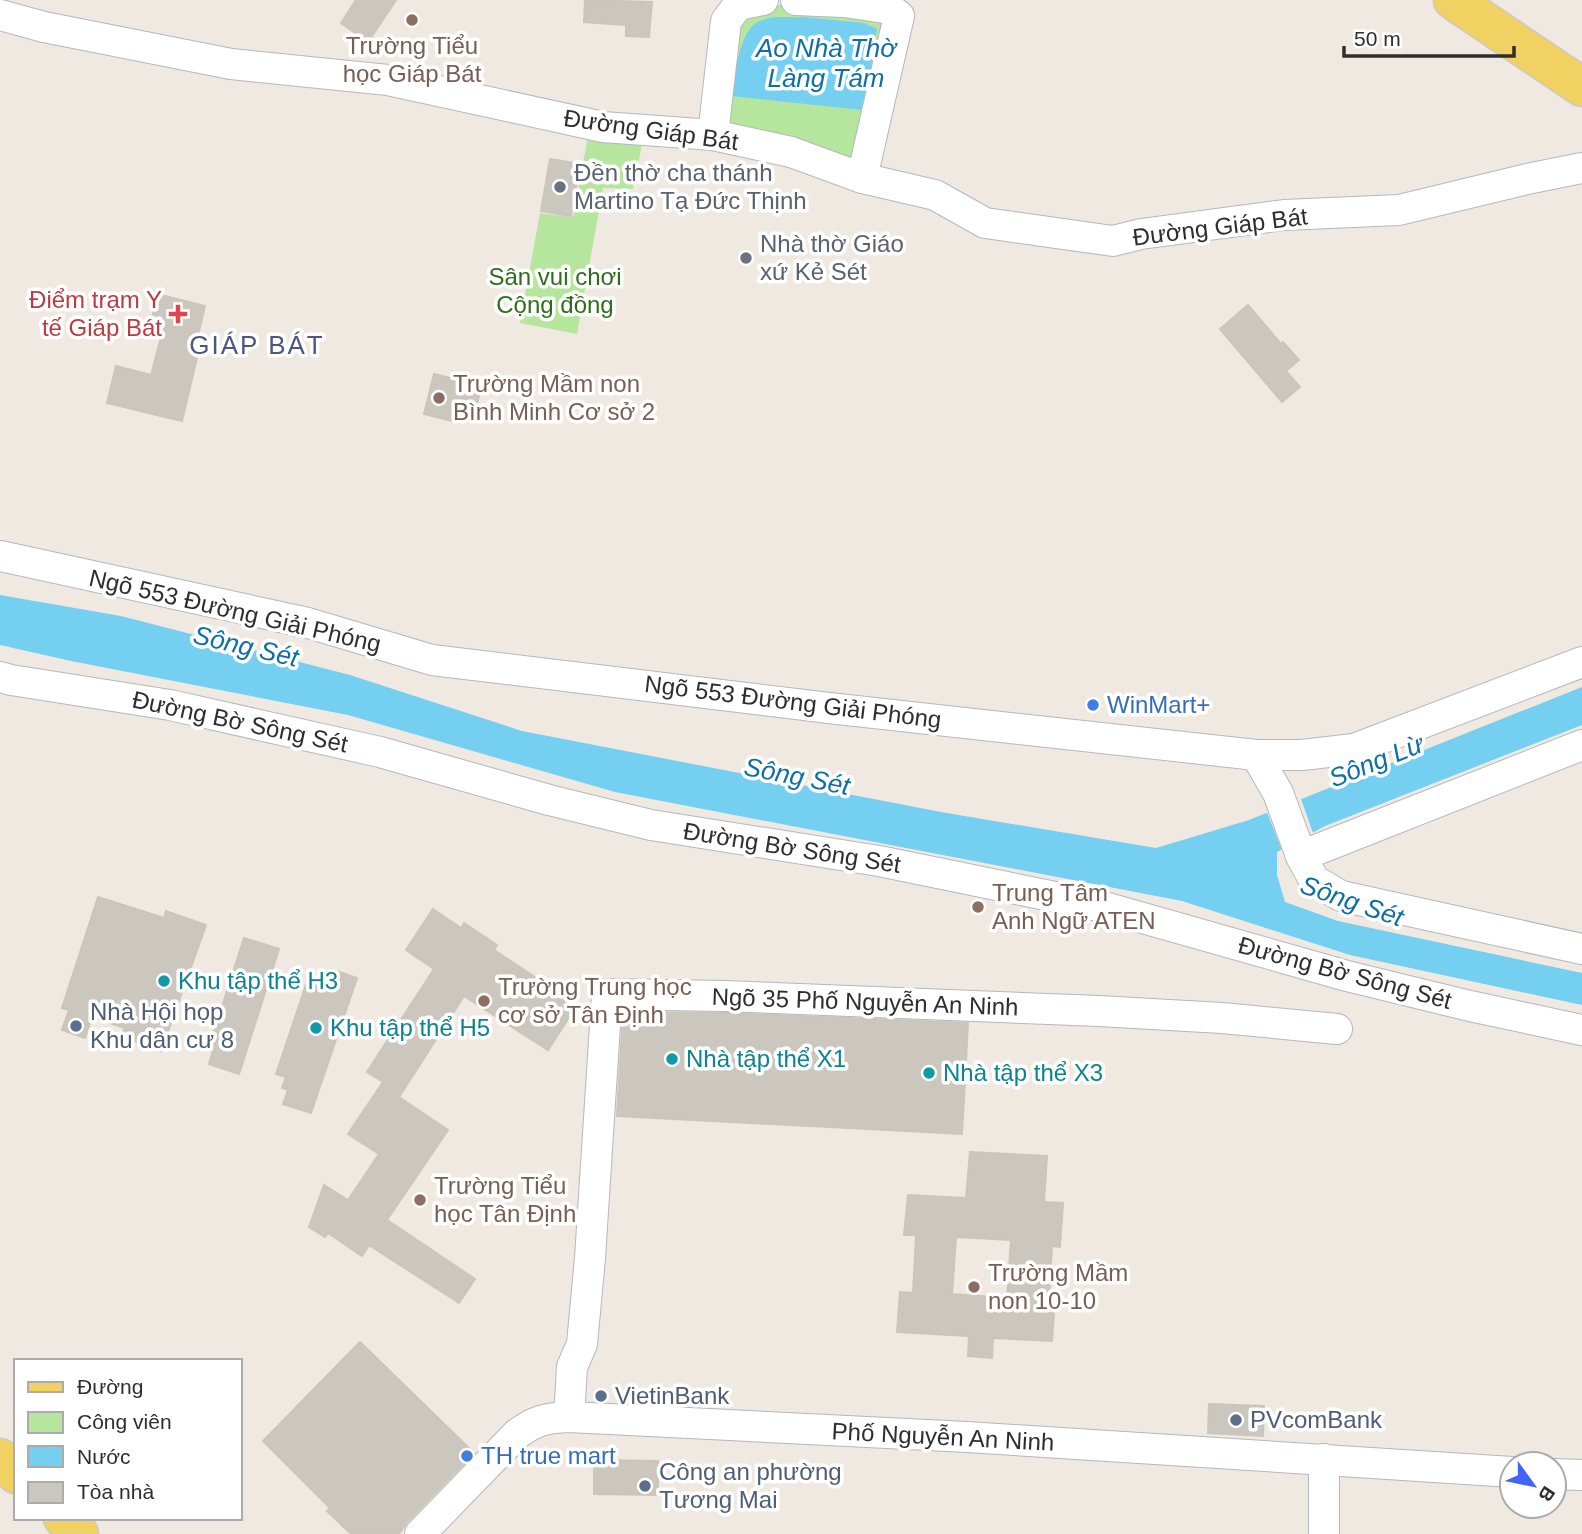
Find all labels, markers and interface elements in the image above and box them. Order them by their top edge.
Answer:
marker: Trường Tiểu học Giáp Bát [404,12,420,28]
scale bar [1344,14,1514,58]
text: 50 m [1354,27,1401,50]
place label: Trường Tiểu học Giáp Bát [343,32,482,87]
water label: Ao Nhà Thờ Làng Tám [754,33,898,93]
street label: Đường Giáp Bát [562,104,740,155]
place label: Đền thờ cha thánh Martino Tạ Đức Thịnh [574,159,807,214]
marker: Đền thờ cha thánh Martino Tạ Đức Thịnh [552,179,568,195]
street label: Đường Giáp Bát [1131,202,1309,251]
place label: Nhà thờ Giáo xứ Kẻ Sét [760,230,904,285]
marker: Nhà thờ Giáo xứ Kẻ Sét [738,250,754,266]
park label: Sân vui chơi Cộng đồng [488,263,622,318]
place label: Điểm trạm Y tế Giáp Bát [29,286,162,341]
marker: Điểm trạm Y tế Giáp Bát [168,304,188,324]
district label: GIÁP BÁT [189,330,325,360]
place label: Trường Mầm non Bình Minh Cơ sở 2 [453,370,655,425]
marker: Trường Mầm non Bình Minh Cơ sở 2 [431,390,447,406]
street label: Ngõ 553 Đường Giải Phóng [87,564,384,657]
water label: Sông Sét [191,619,303,673]
street label: Ngõ 553 Đường Giải Phóng [643,670,943,733]
street label: Đường Bờ Sông Sét [130,685,351,758]
place label: WinMart+ [1107,691,1210,718]
marker: WinMart+ [1085,697,1101,713]
water label: Sông Lừ [1325,728,1429,793]
water label: Sông Sét [742,751,854,801]
street label: Đường Bờ Sông Sét [681,817,903,878]
water label: Sông Sét [1297,869,1409,933]
place label: Trung Tâm Anh Ngữ ATEN [992,879,1156,934]
marker: Trung Tâm Anh Ngữ ATEN [970,899,986,915]
street label: Đường Bờ Sông Sét [1236,931,1455,1014]
place label: Khu tập thể H3 [178,967,338,994]
marker: Khu tập thể H3 [156,973,172,989]
place label: Trường Trung học cơ sở Tân Định [498,973,692,1028]
street label: Ngõ 35 Phố Nguyễn An Ninh [711,983,1019,1020]
marker: Trường Trung học cơ sở Tân Định [476,993,492,1009]
place label: Nhà Hội họp Khu dân cư 8 [90,998,234,1053]
place label: Khu tập thể H5 [330,1014,490,1041]
marker: Nhà Hội họp Khu dân cư 8 [68,1018,84,1034]
marker: Khu tập thể H5 [308,1020,324,1036]
place label: Nhà tập thể X1 [686,1045,846,1072]
marker: Nhà tập thể X1 [664,1051,680,1067]
place label: Nhà tập thể X3 [943,1059,1103,1086]
marker: Nhà tập thể X3 [921,1065,937,1081]
place label: Trường Tiểu học Tân Định [434,1172,576,1227]
marker: Trường Tiểu học Tân Định [412,1192,428,1208]
place label: Trường Mầm non 10-10 [988,1259,1128,1314]
marker: Trường Mầm non 10-10 [966,1279,982,1295]
legend [14,1359,242,1520]
text: Đường [77,1375,143,1398]
place label: VietinBank [615,1382,730,1409]
marker: VietinBank [593,1388,609,1404]
place label: PVcomBank [1250,1406,1383,1433]
text: Công viên [77,1410,172,1433]
marker: PVcomBank [1228,1412,1244,1428]
street label: Phố Nguyễn An Ninh [831,1417,1055,1456]
place label: TH true mart [481,1442,616,1469]
text: Nước [77,1445,131,1468]
marker: TH true mart [459,1448,475,1464]
north arrow [1498,1450,1568,1520]
place label: Công an phường Tương Mai [659,1458,842,1513]
marker: Công an phường Tương Mai [637,1478,653,1494]
text: Tòa nhà [77,1480,154,1503]
text: B [1534,1483,1559,1505]

